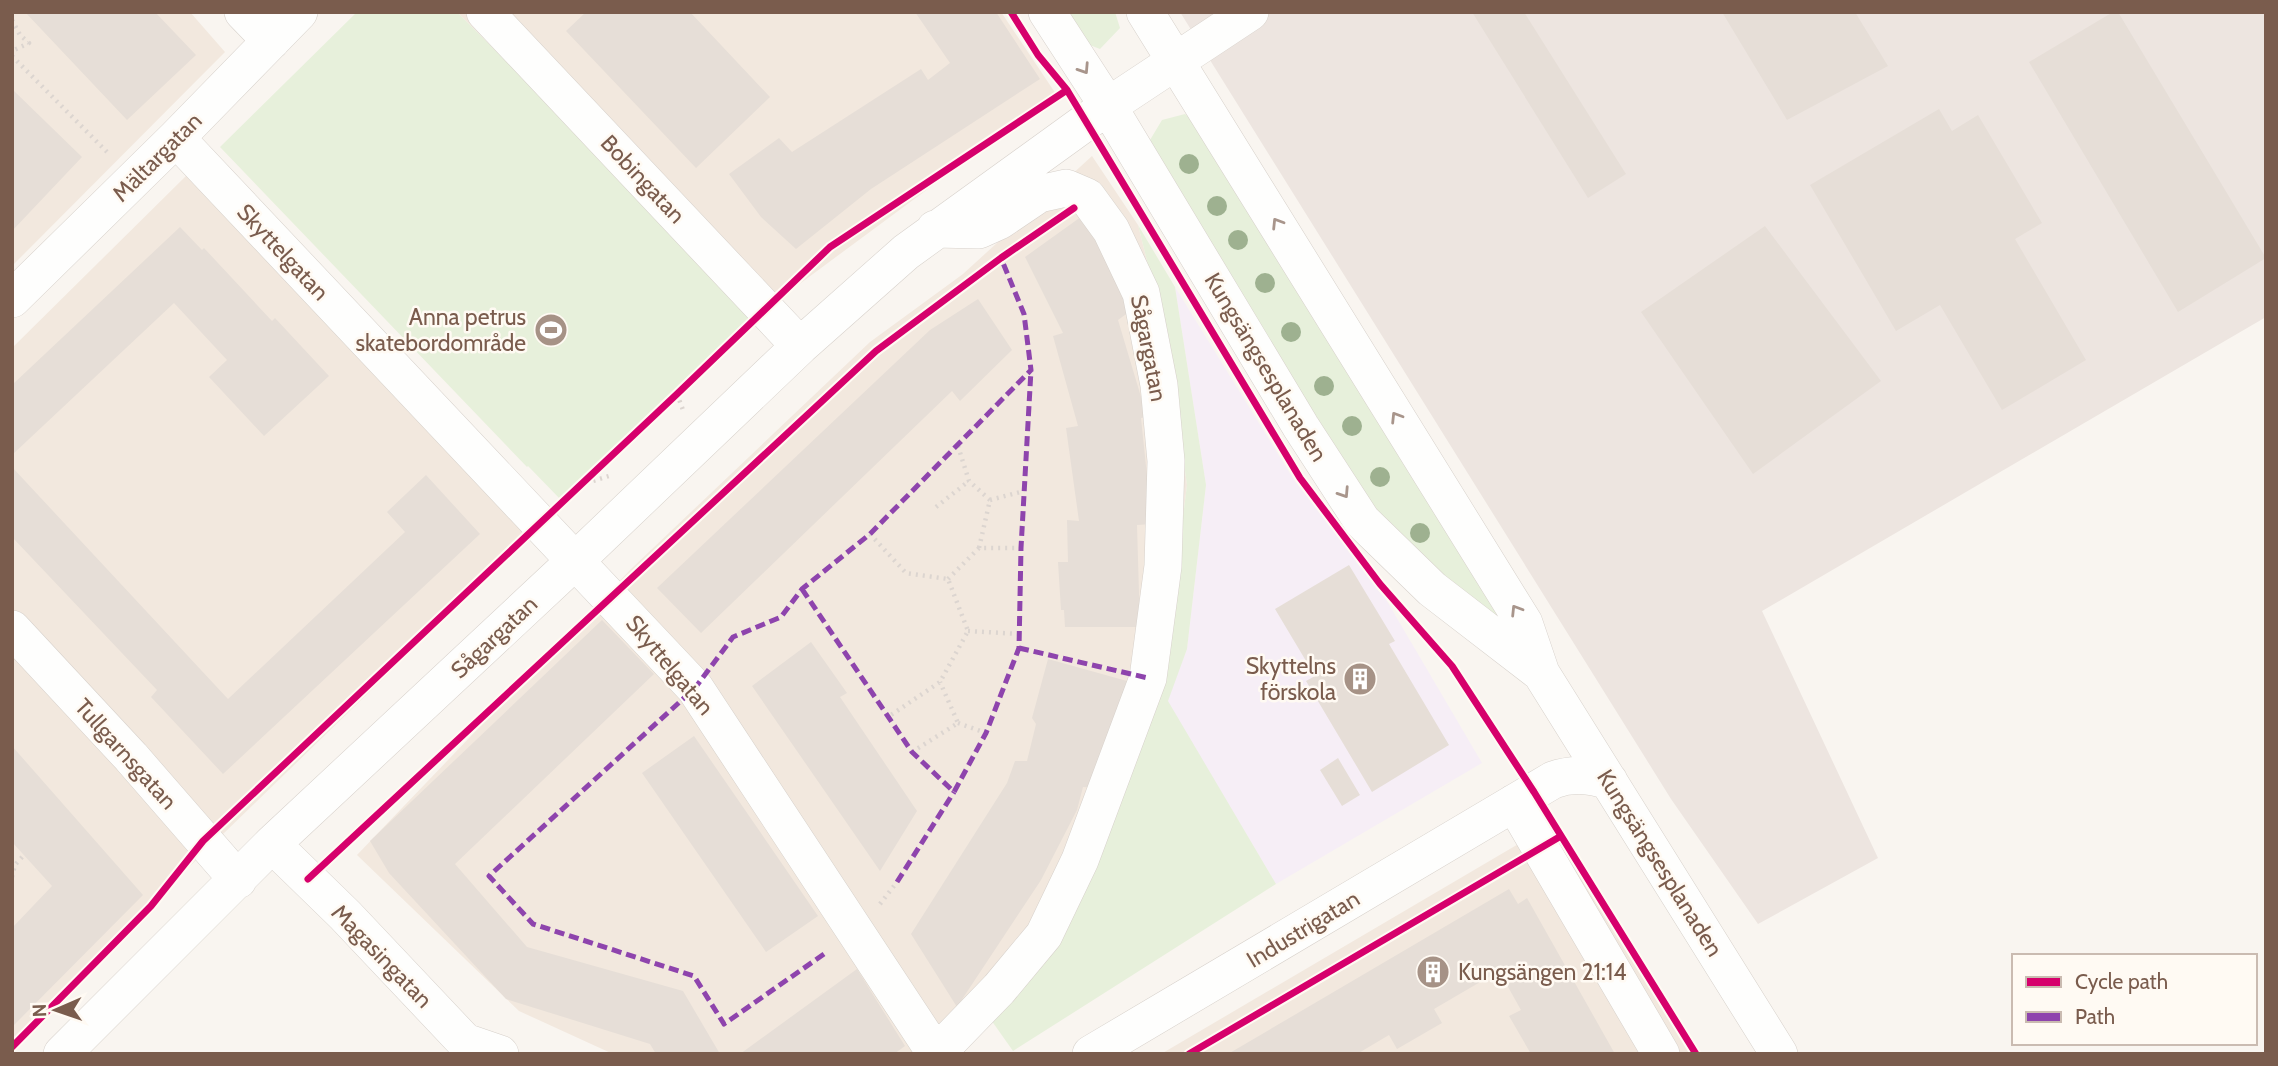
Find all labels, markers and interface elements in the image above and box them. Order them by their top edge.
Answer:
one-way arrow [1076,62,1089,75]
street label: Mältargatan [107,107,207,207]
street label: Bobingatan [595,129,691,229]
street label: Skyttelgatan [231,198,335,306]
one-way arrow [1272,218,1285,231]
street label: Kungsängsesplanaden [1199,268,1333,466]
street label: Sågargatan [1125,292,1173,404]
place label: Anna petrus skatebordområde [355,303,526,357]
sports icon: Anna petrus skatebordområde [532,311,570,349]
one-way arrow [1392,411,1405,424]
one-way arrow [1335,486,1348,499]
street label: Sågargatan [445,590,543,684]
one-way arrow [1512,605,1525,618]
street label: Skyttelgatan [620,609,720,721]
place label: Skyttelns förskola [1246,652,1336,706]
building icon: Skyttelns förskola [1341,660,1379,698]
street label: Tullgarnsgatan [69,693,183,815]
street label: Kungsängsesplanaden [1591,764,1729,962]
street label: Industrigatan [1241,884,1365,974]
street label: Magasingatan [326,898,438,1014]
building icon: Kungsängen 21:14 [1414,953,1452,991]
legend [2012,954,2257,1045]
place label: Kungsängen 21:14 [1458,958,1627,986]
text: Cycle path [2075,969,2168,994]
north arrow [21,975,91,1045]
text: N [28,1003,51,1018]
text: Path [2075,1004,2115,1029]

